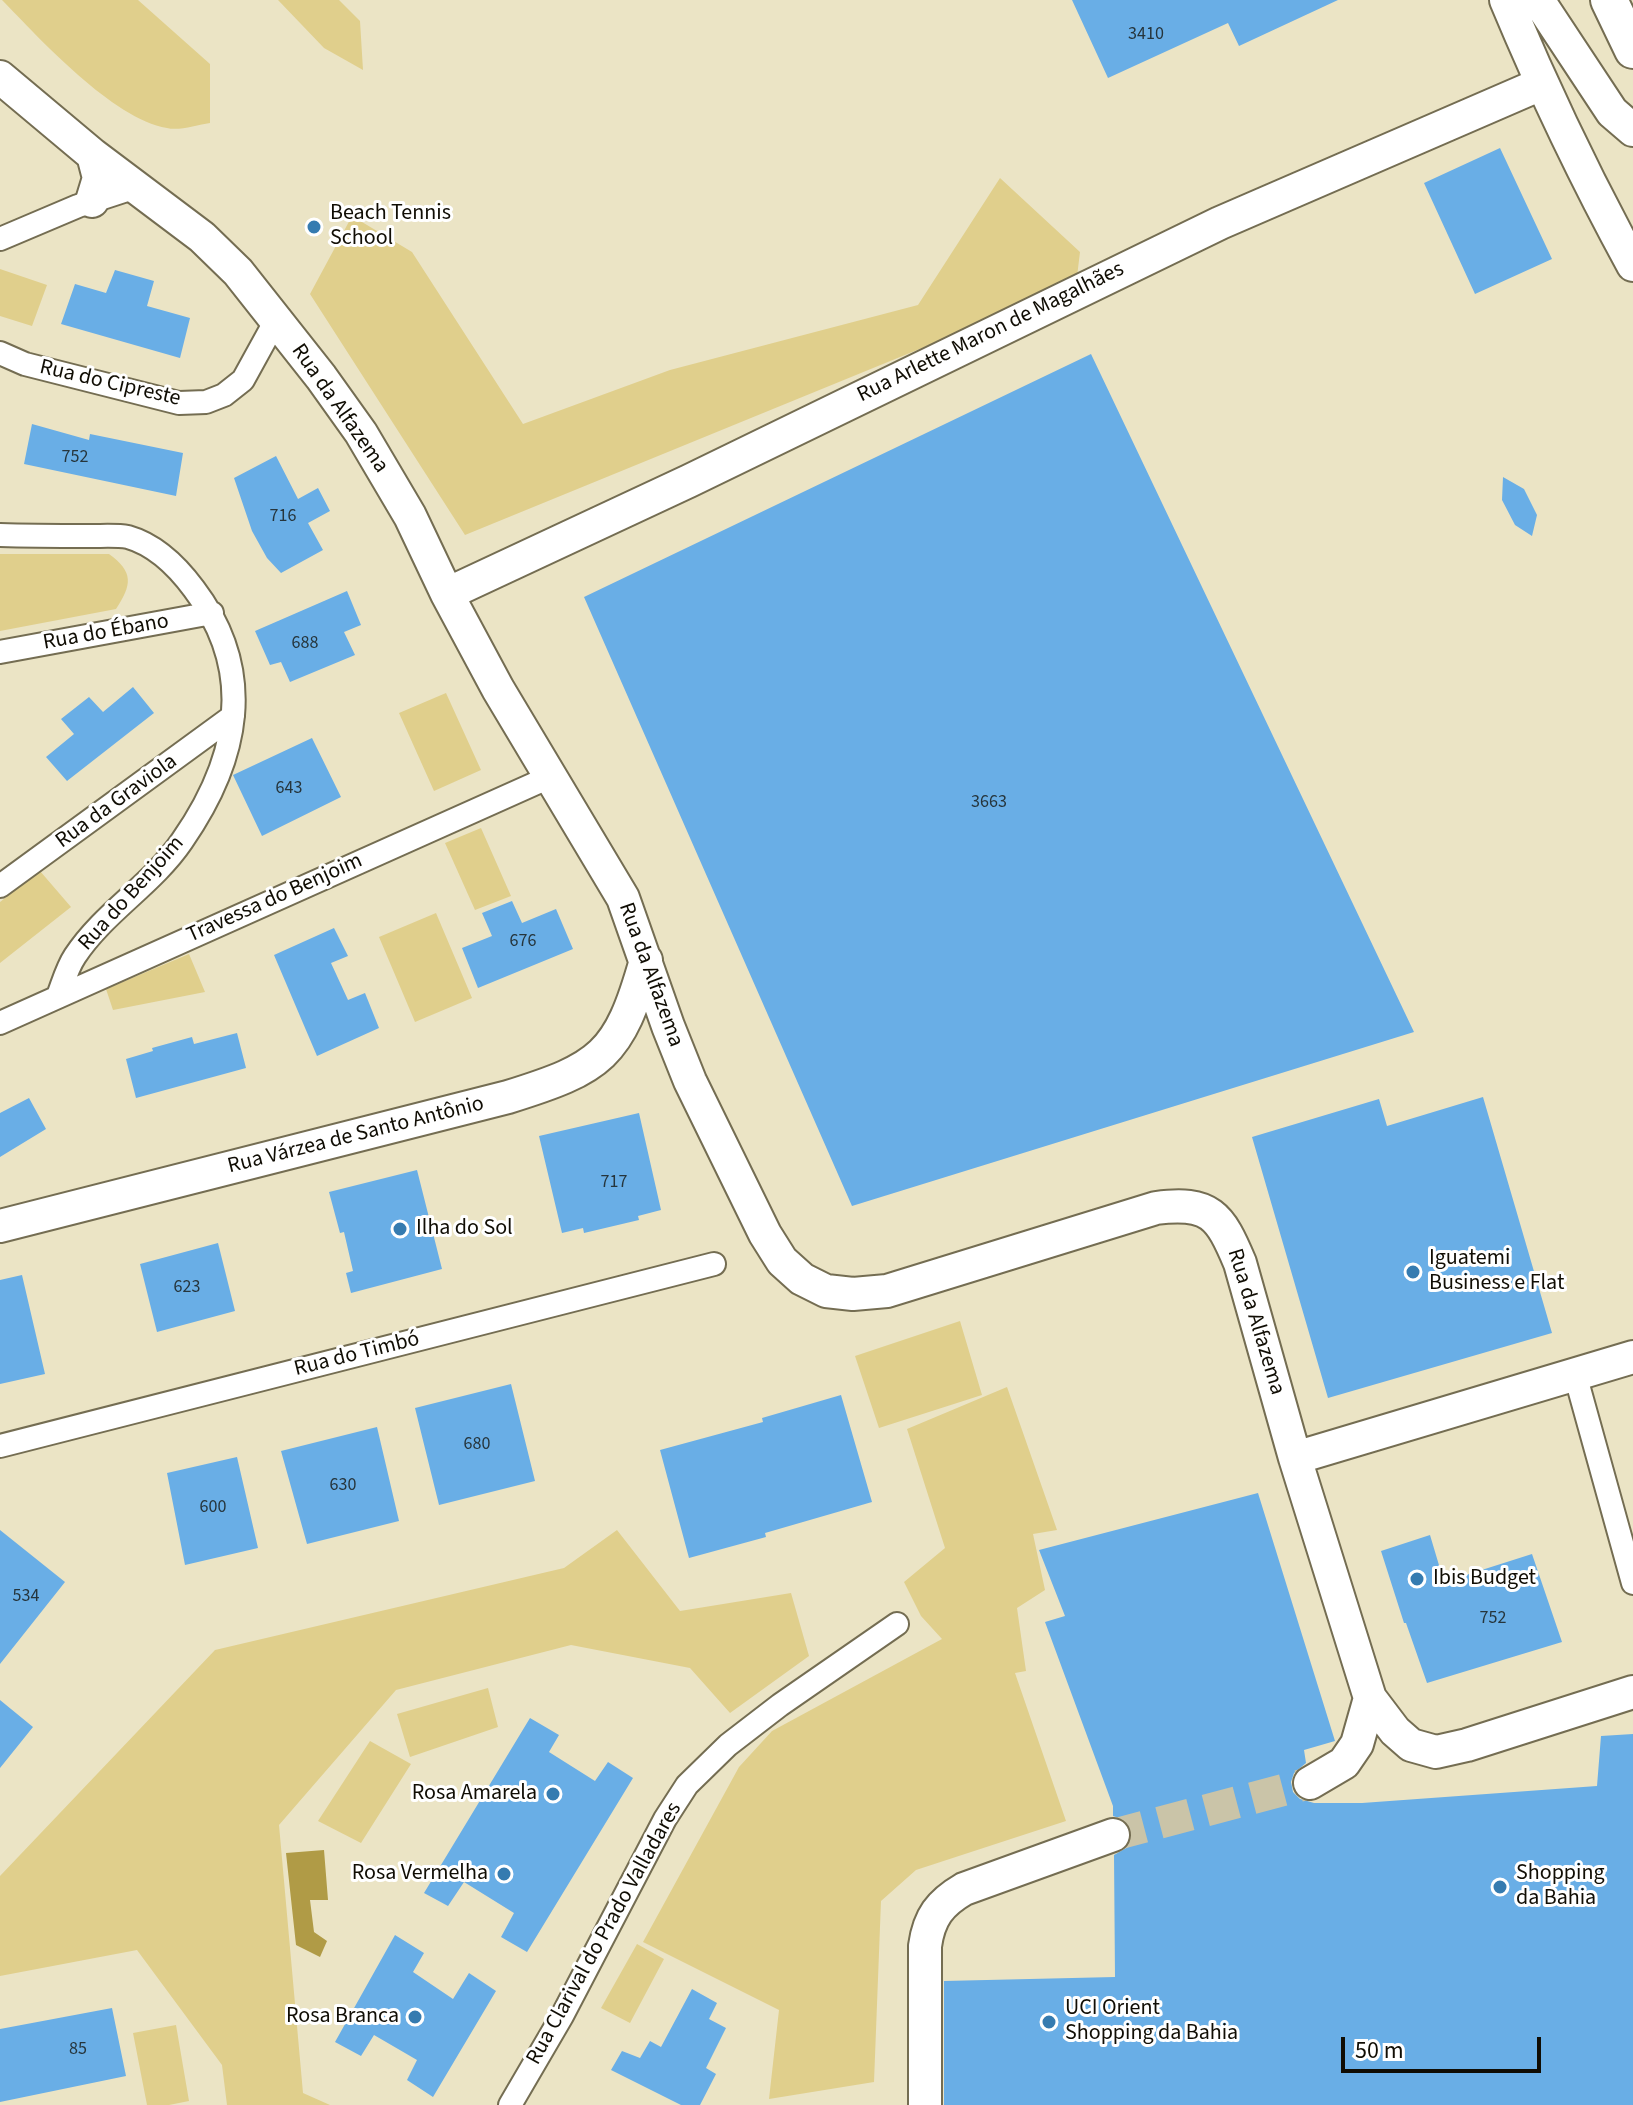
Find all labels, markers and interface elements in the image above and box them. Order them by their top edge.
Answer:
house number: 3410 [1128,24,1164,46]
place label: Beach Tennis School [330,201,451,252]
marker: Beach Tennis School [305,218,323,236]
street label: Rua Arlette Maron de Magalhães [853,257,1129,409]
street label: Rua da Alfazema [285,339,393,479]
street label: Rua do Cipreste [37,355,183,413]
house number: 752 [62,447,88,469]
house number: 716 [270,506,296,528]
street label: Rua do Ébano [41,609,171,657]
house number: 688 [292,633,318,655]
street label: Rua da Graviola [51,749,183,855]
house number: 643 [276,778,302,800]
house number: 3663 [971,792,1007,814]
street label: Rua do Benjoim [74,831,190,957]
street label: Travessa do Benjoim [183,848,367,950]
street label: Rua da Alfazema [612,899,688,1051]
house number: 676 [510,931,536,953]
street label: Rua Várzea de Santo Antônio [225,1091,487,1181]
house number: 717 [601,1172,627,1194]
place label: Ilha do Sol [416,1216,513,1242]
marker: Ilha do Sol [391,1220,409,1238]
street label: Rua da Alfazema [1220,1246,1290,1398]
place label: Iguatemi Business e Flat [1429,1246,1564,1298]
marker: Iguatemi Business e Flat [1404,1263,1422,1281]
house number: 623 [174,1277,200,1299]
street label: Rua do Timbó [292,1327,422,1383]
house number: 680 [464,1434,490,1456]
house number: 630 [330,1475,356,1497]
house number: 600 [200,1497,226,1519]
place label: Ibis Budget [1433,1566,1536,1592]
marker: Ibis Budget [1408,1570,1426,1588]
house number: 534 [13,1586,39,1608]
house number: 752 [1480,1608,1506,1630]
place label: Rosa Amarela [412,1781,537,1807]
marker: Rosa Amarela [544,1785,562,1803]
street label: Rua Clarival do Prado Valladares [522,1798,688,2070]
place label: Rosa Vermelha [352,1861,488,1887]
place label: Shopping da Bahia [1516,1861,1605,1912]
marker: Rosa Vermelha [495,1865,513,1883]
marker: Shopping da Bahia [1491,1878,1509,1896]
place label: UCI Orient Shopping da Bahia [1065,1996,1238,2048]
place label: Rosa Branca [286,2004,399,2030]
marker: Rosa Branca [406,2008,424,2026]
marker: UCI Orient Shopping da Bahia [1040,2013,1058,2031]
scale bar [1345,2021,1545,2071]
text: 50 m [1355,2033,1404,2068]
house number: 85 [69,2039,87,2061]

